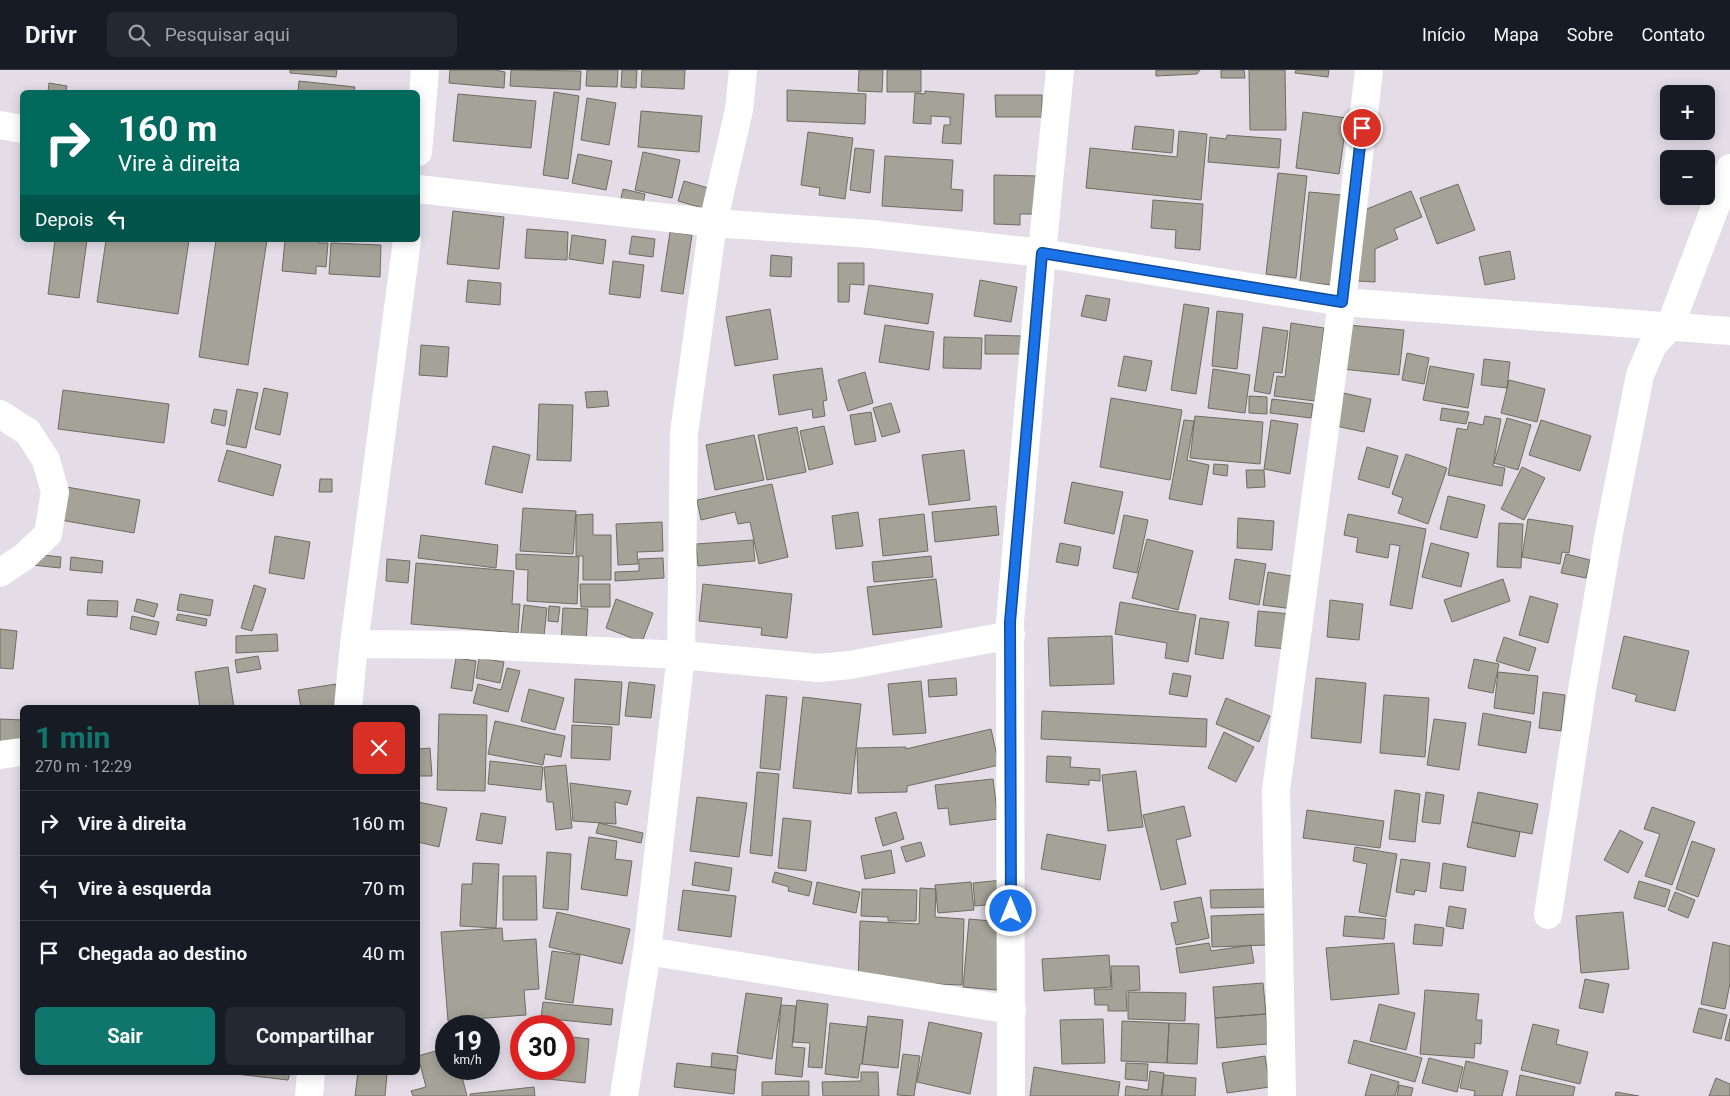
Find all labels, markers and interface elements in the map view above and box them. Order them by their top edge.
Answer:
search box [107,12,457,57]
text: Drivr [25,21,77,49]
icon: search [125,21,153,49]
text: Pesquisar aqui [165,23,290,46]
text: Início [1422,24,1465,45]
text: Mapa [1493,24,1539,45]
text: Sobre [1567,24,1613,45]
text: Contato [1641,24,1705,45]
map controls [1660,85,1715,205]
button: + [1660,85,1715,140]
pin [1341,107,1383,149]
text: 160 m [118,109,217,150]
icon: right [35,110,100,175]
icon: arrive [1348,114,1376,142]
button: − [1660,150,1715,205]
text: Vire à direita [118,151,240,176]
icon: left [103,205,131,233]
text: Depois [35,208,93,231]
text: 1 min [35,720,110,755]
button: close [353,722,405,774]
text: 270 m · 12:29 [35,757,132,776]
icon: right [35,809,63,837]
text: Vire à direita [78,812,187,835]
text: 160 m [352,812,405,835]
icon: left [35,874,63,902]
text: Vire à esquerda [78,877,211,900]
text: 70 m [362,877,405,900]
position arrow [984,884,1036,936]
icon: arrive [35,939,63,967]
text: Chegada ao destino [78,942,247,965]
text: 40 m [362,942,405,965]
button: Sair [35,1007,215,1065]
button: Compartilhar [225,1007,405,1065]
speed limit sign: 30 [510,1015,575,1080]
text: 19 [453,1027,482,1056]
text: km/h [453,1053,482,1067]

